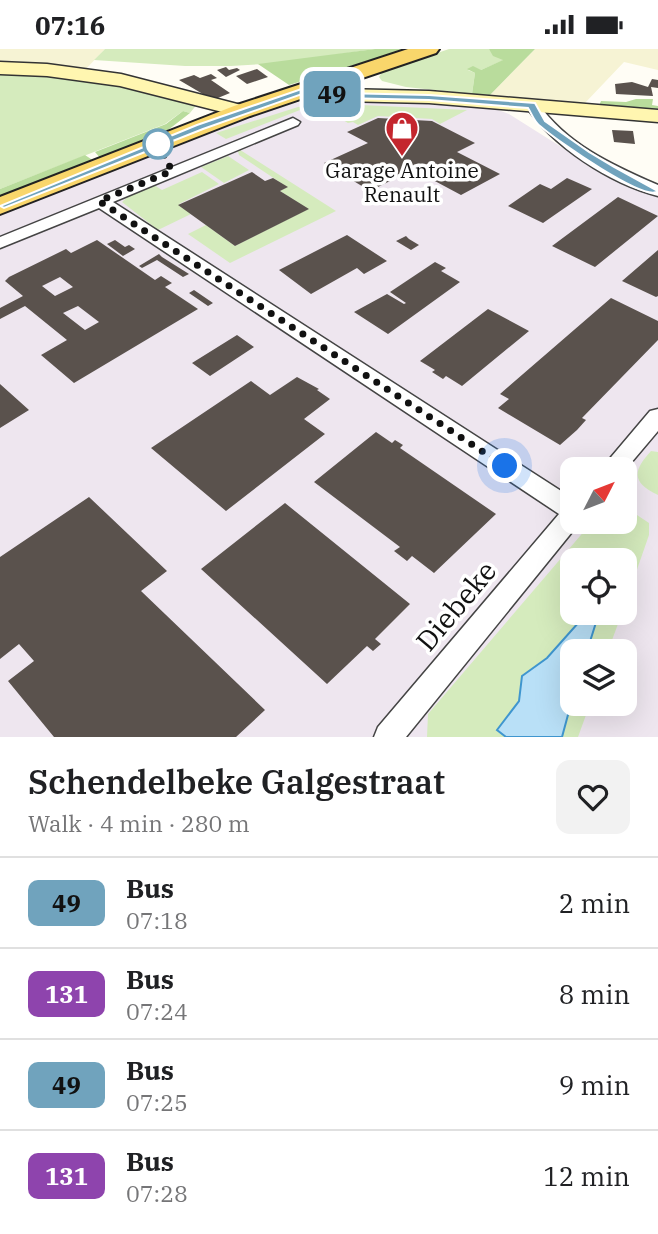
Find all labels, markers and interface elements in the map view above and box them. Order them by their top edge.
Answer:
text: 07:16 [35,8,105,42]
line badge: 49 [300,71,364,117]
text: 49 [318,78,346,110]
shop icon: Garage Antoine Renault [383,109,421,158]
unlabelled marker [143,129,173,159]
place label: Garage Antoine Renault [325,156,479,208]
your location [487,448,522,483]
north arrow [560,457,637,534]
map controls [560,457,637,716]
button: locate [560,548,637,625]
street label: Diebeke [407,553,504,658]
button: layers [560,639,637,716]
text: Schendelbeke Galgestraat [28,760,445,803]
button: heart [556,760,630,834]
text: Walk · 4 min · 280 m [28,808,250,838]
text: Bus [126,871,174,905]
text: 2 min [559,886,630,920]
text: 49 [52,887,81,919]
text: 07:18 [126,905,188,935]
text: Bus [126,962,174,996]
text: 8 min [559,977,630,1011]
text: 131 [45,978,88,1010]
text: 07:24 [126,996,188,1026]
text: Bus [126,1053,174,1087]
text: 9 min [559,1068,630,1102]
text: 49 [52,1069,81,1101]
text: 07:25 [126,1087,188,1117]
text: Bus [126,1144,174,1178]
text: 12 min [543,1159,630,1193]
text: 131 [45,1160,88,1192]
text: 07:28 [126,1178,188,1208]

